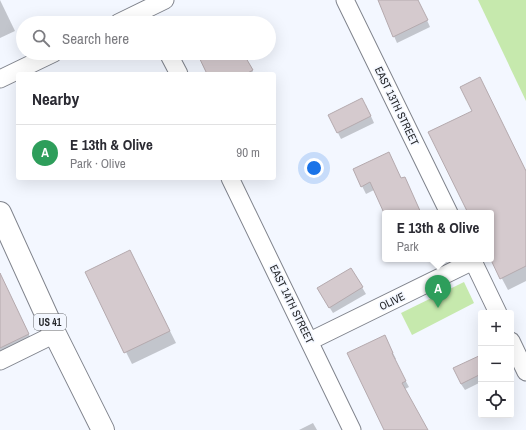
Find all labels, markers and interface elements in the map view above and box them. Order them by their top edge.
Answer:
search box [16,16,276,60]
icon: search [30,27,52,49]
text: Search here [62,28,129,49]
street label: EAST 13TH STREET [372,64,422,148]
text: Nearby [32,87,79,110]
text: E 13th & Olive [70,134,153,155]
text: A [41,144,49,161]
text: 90 m [236,144,260,161]
text: Park · Olive [70,155,126,172]
your location [304,158,324,178]
popup [382,210,494,262]
text: E 13th & Olive [397,217,479,238]
text: Park [397,238,419,255]
street label: EAST 14TH STREET [267,262,317,346]
pin: A [425,275,451,308]
street label: OLIVE [377,289,407,313]
map controls [478,310,514,418]
button: + [478,310,514,346]
road number: US 41 [34,314,66,330]
button: − [478,346,514,382]
button: locate [478,382,514,418]

